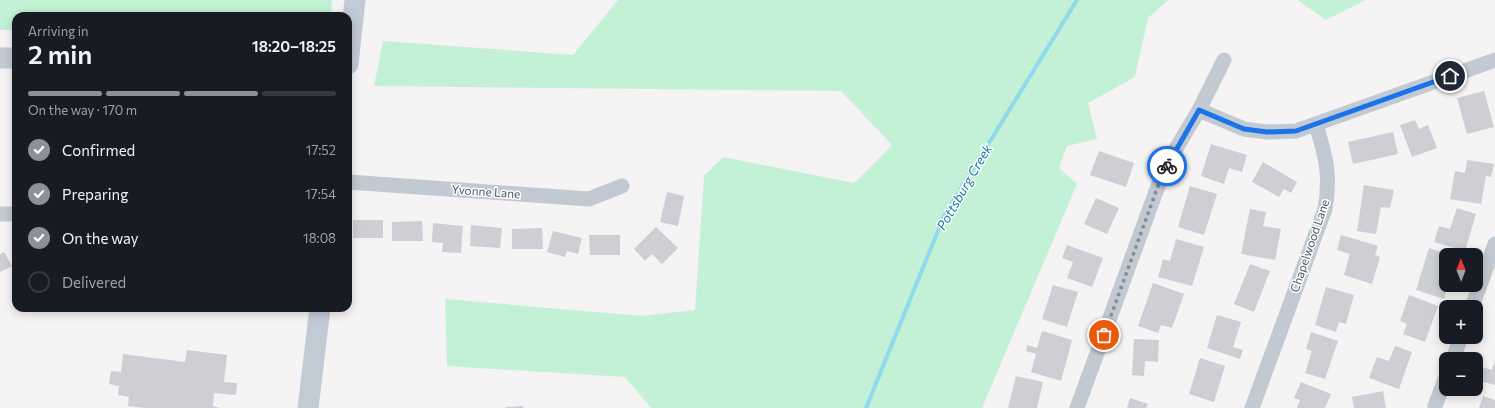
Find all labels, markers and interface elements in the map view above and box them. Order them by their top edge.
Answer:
text: Arriving in [28,23,88,39]
text: 18:20–18:25 [252,37,336,55]
text: 2 min [28,38,92,69]
pin [1433,59,1467,93]
icon: home [1439,65,1461,87]
text: On the way · 170 m [28,102,137,118]
icon: check [28,139,50,161]
water label: Pottsburg Creek [933,140,995,233]
text: Confirmed [62,141,135,159]
text: 17:52 [306,142,336,158]
courier [1147,146,1187,186]
icon: bike [1156,155,1178,177]
street label: Yvonne Lane [451,182,521,200]
icon: check [28,183,50,205]
text: Preparing [62,185,128,203]
text: 17:54 [305,186,336,202]
street label: Chapelwood Lane [1287,197,1331,294]
icon: check [28,227,50,249]
text: On the way [62,229,139,247]
text: 18:08 [303,230,336,246]
north arrow [1439,248,1483,292]
map controls [1439,248,1483,396]
text: Delivered [62,273,126,291]
button: + [1439,300,1483,344]
pin [1087,318,1121,352]
icon: bag [1093,324,1115,346]
button: − [1439,352,1483,396]

